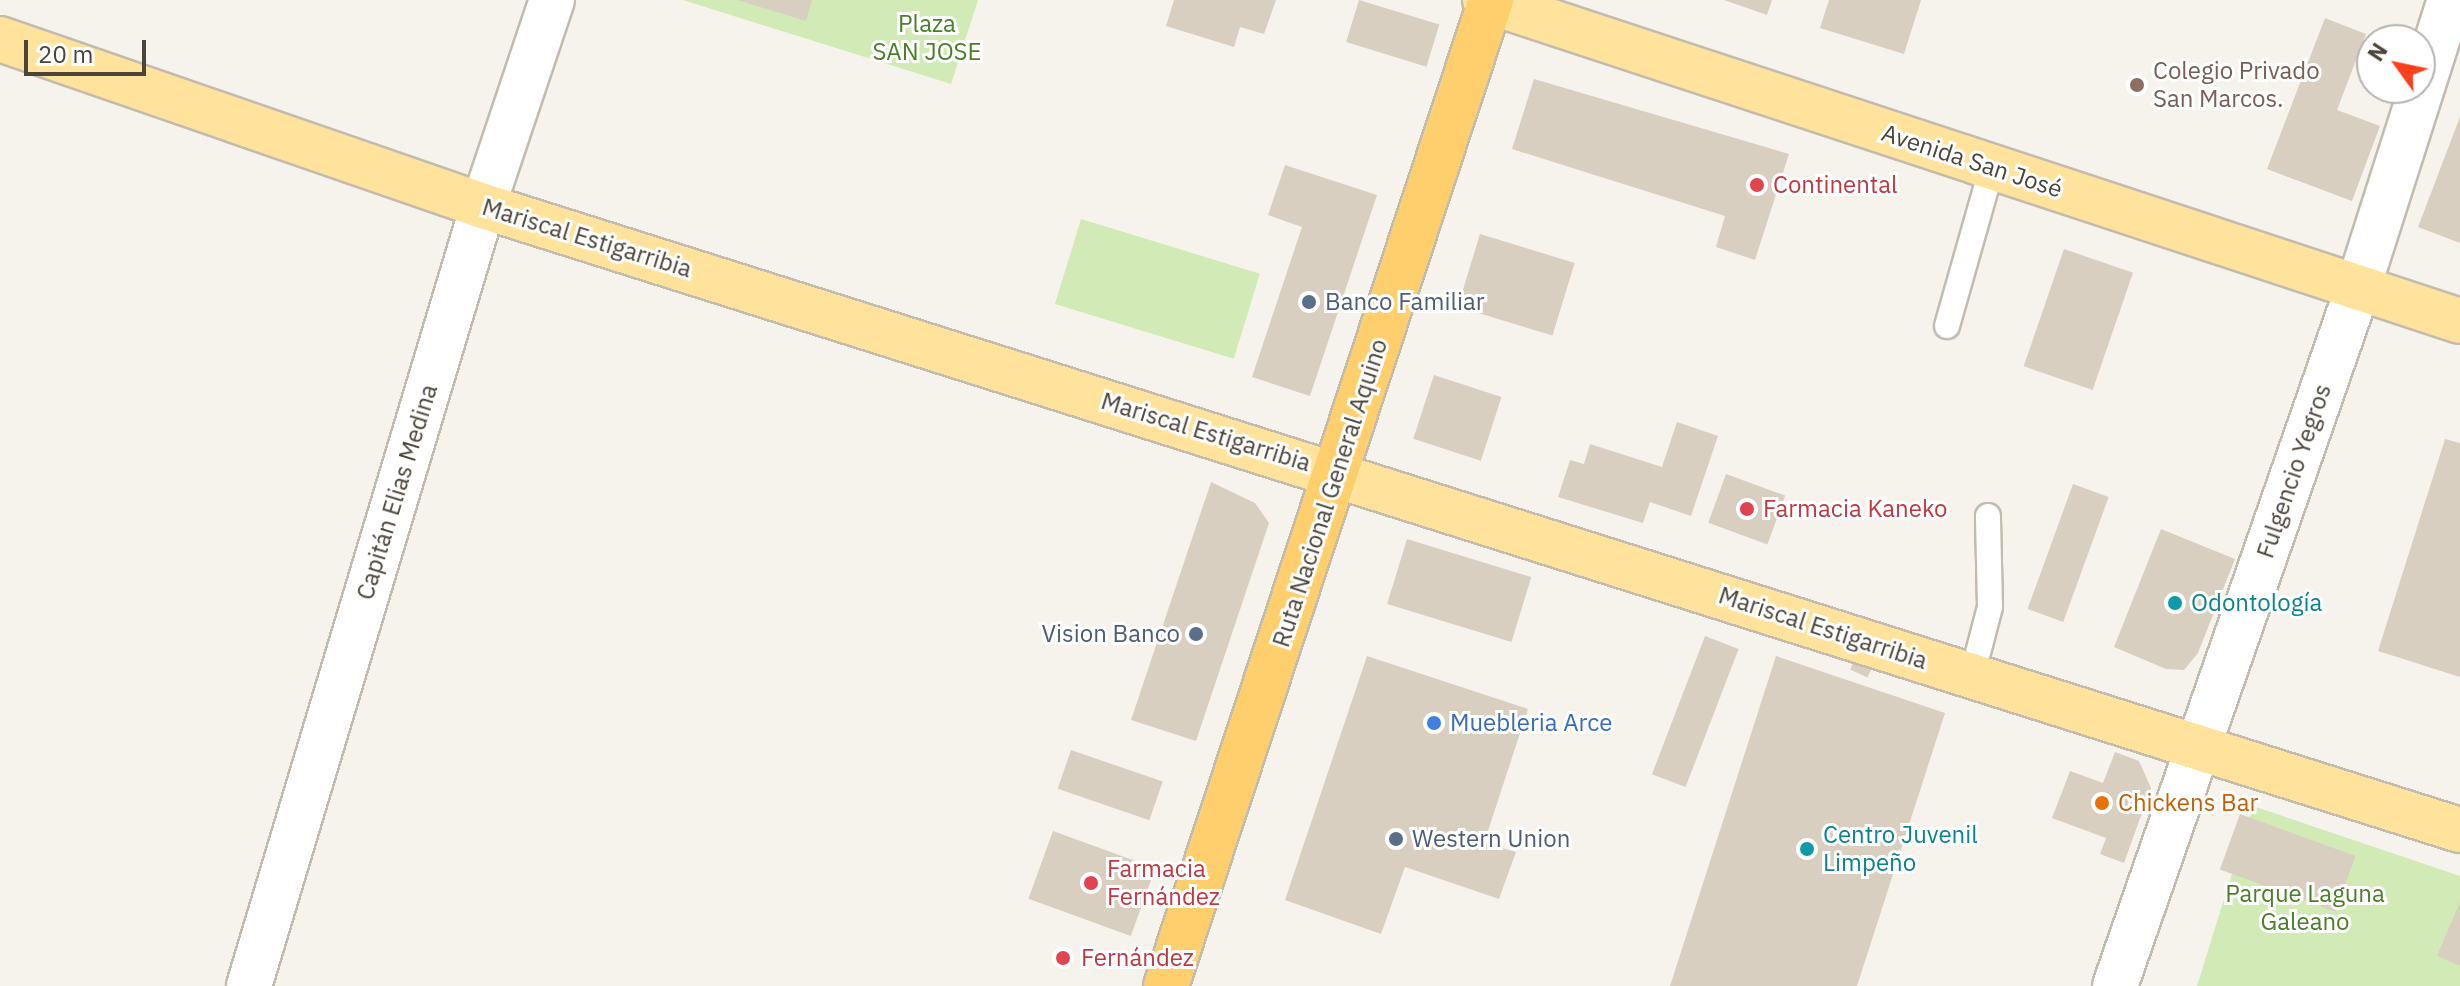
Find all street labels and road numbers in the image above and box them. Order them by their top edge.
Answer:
street label: Avenida San José [1878,118,2066,204]
street label: Mariscal Estigarribia [479,192,695,284]
street label: Ruta Nacional General Aquino [1267,335,1393,651]
street label: Fulgencio Yegros [2251,380,2337,562]
street label: Capitán Elias Medina [350,381,444,603]
street label: Mariscal Estigarribia [1098,386,1314,478]
street label: Mariscal Estigarribia [1715,581,1931,675]

